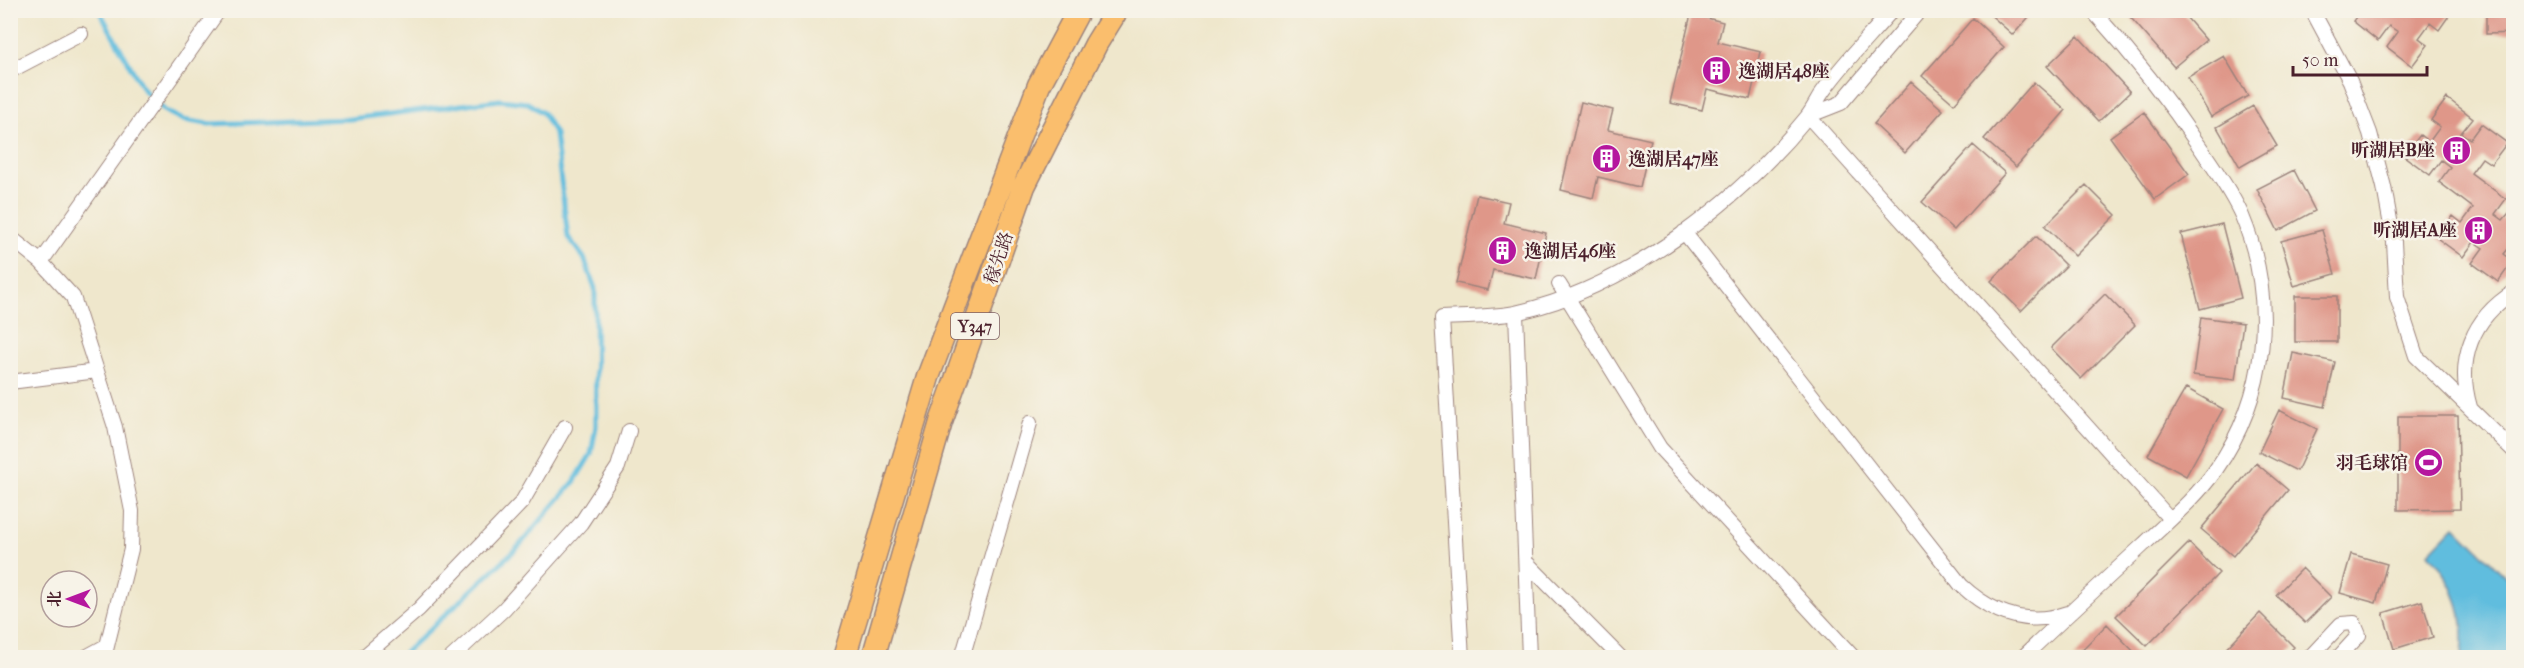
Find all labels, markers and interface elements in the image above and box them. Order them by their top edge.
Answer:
scale bar [2293,39,2426,77]
text: 50 m [2302,50,2339,71]
building icon: 逸湖居48座 [1701,55,1733,87]
place label: 逸湖居48座 [1738,61,1830,82]
building icon: 听湖居B座 [2440,134,2472,166]
place label: 听湖居B座 [2351,140,2435,161]
building icon: 逸湖居47座 [1591,143,1623,175]
place label: 逸湖居47座 [1628,149,1719,170]
building icon: 听湖居A座 [2462,214,2494,246]
place label: 听湖居A座 [2373,220,2457,241]
street label: 稼先路 [980,229,1018,287]
building icon: 逸湖居46座 [1487,235,1519,267]
place label: 逸湖居46座 [1524,241,1616,262]
road number: Y347 [951,313,999,339]
sports icon: 羽毛球馆 [2413,447,2445,479]
place label: 羽毛球馆 [2336,453,2408,474]
north arrow [39,569,99,629]
text: 北 [45,591,64,607]

